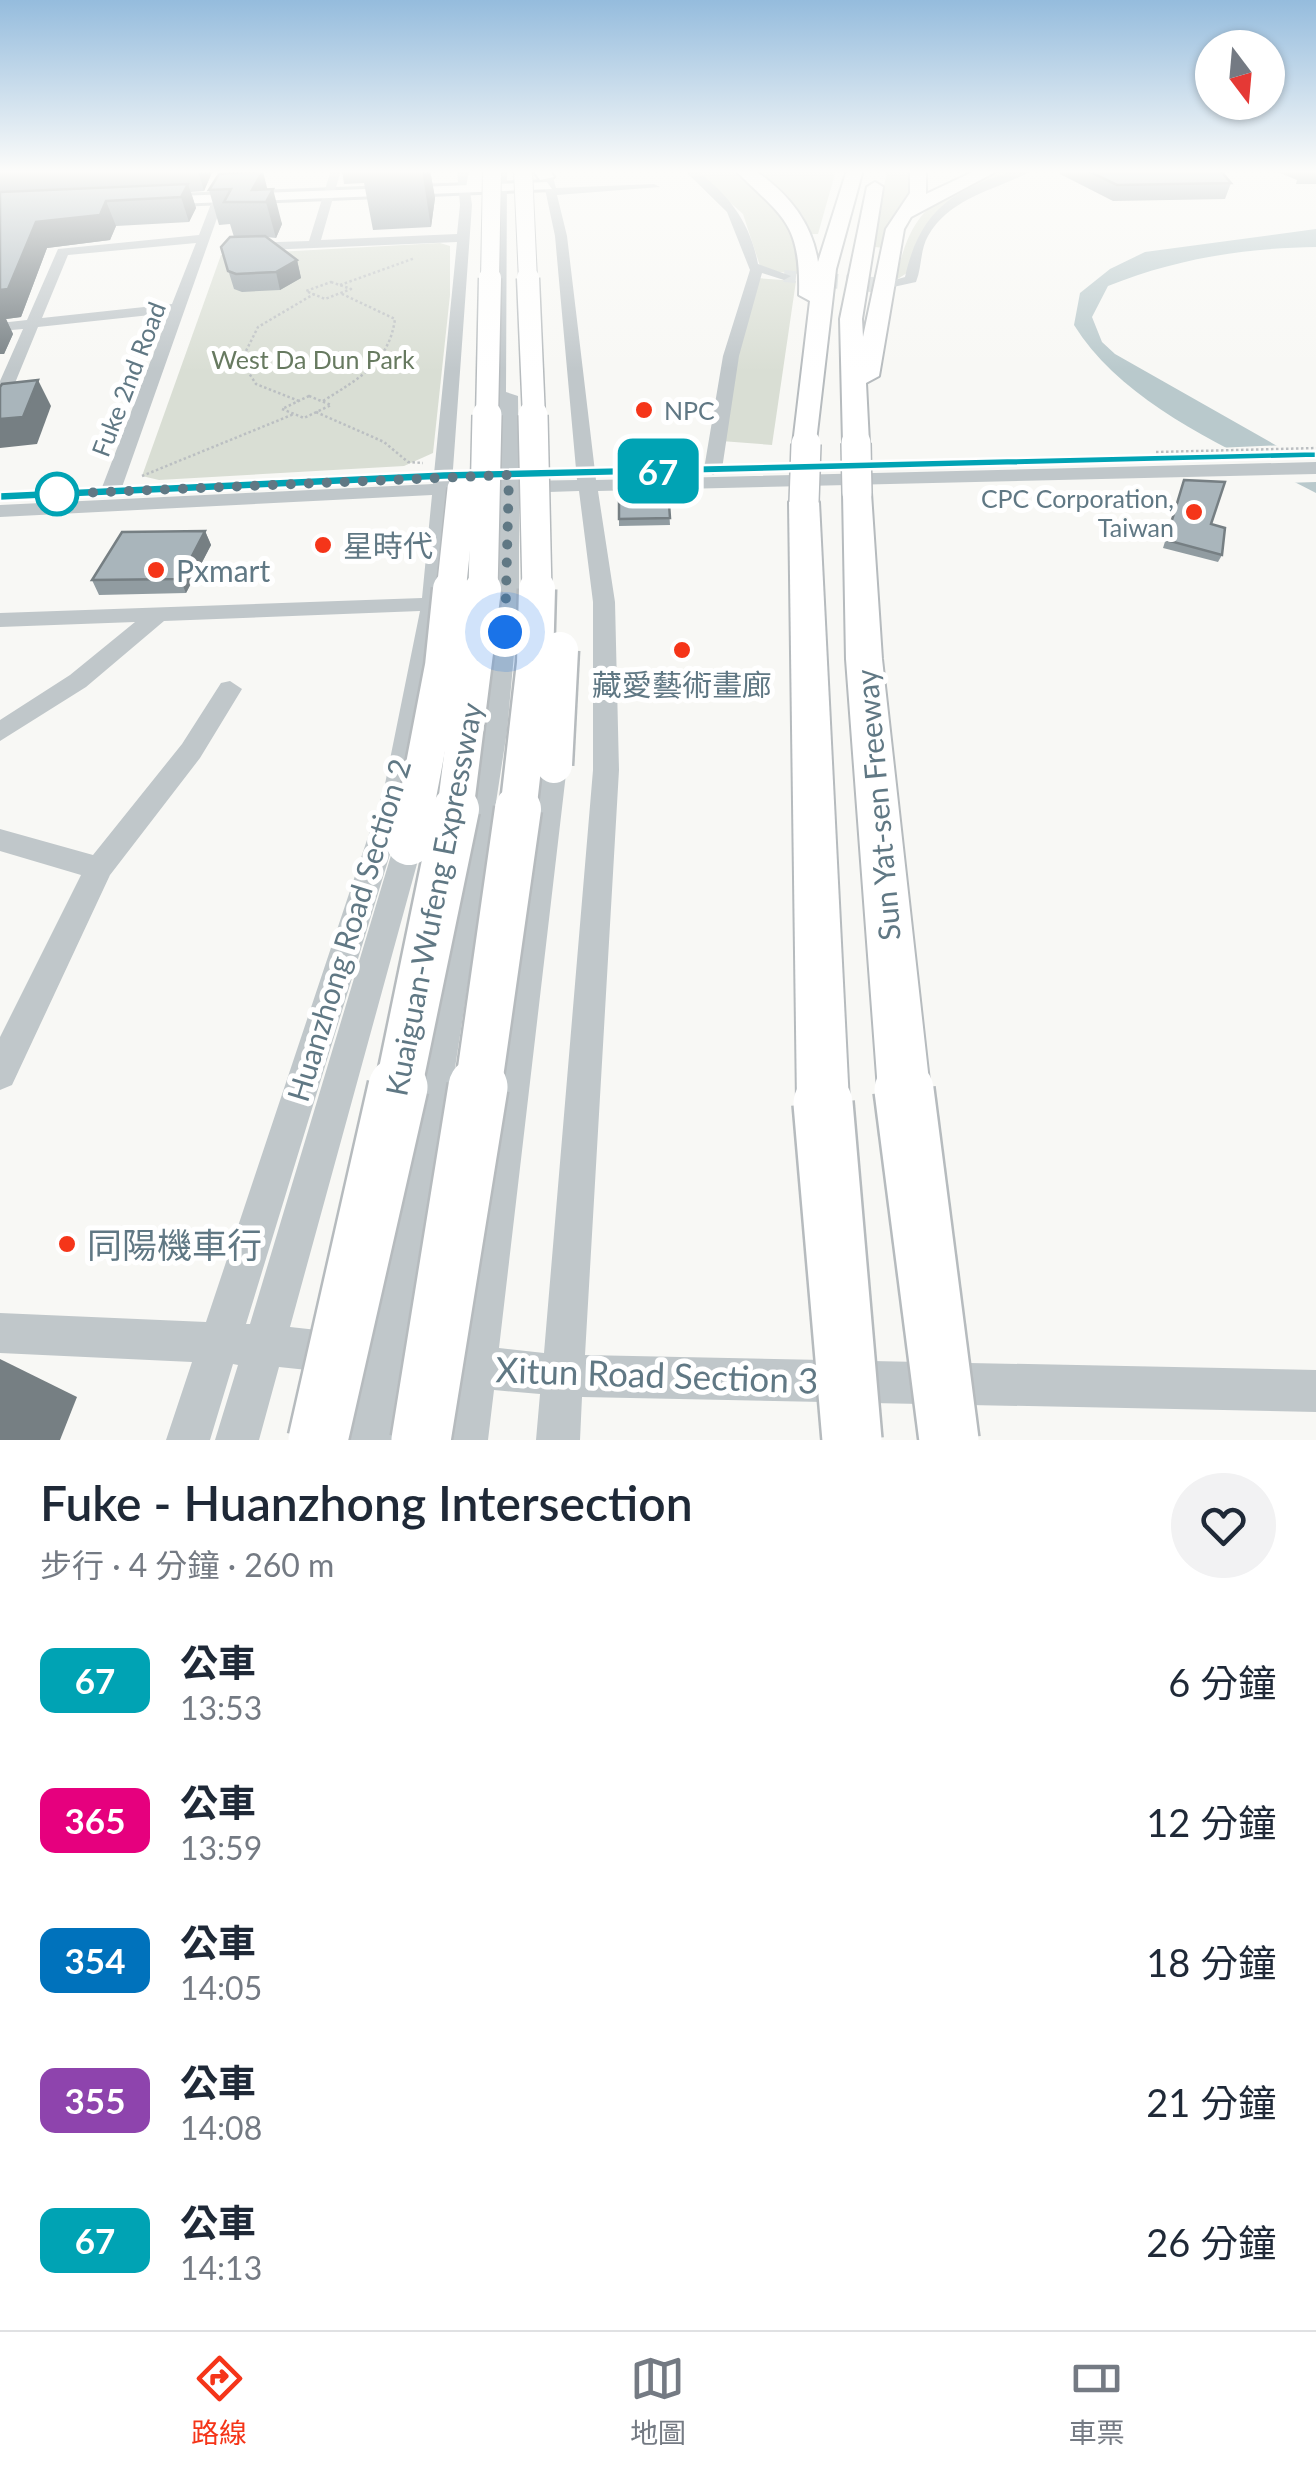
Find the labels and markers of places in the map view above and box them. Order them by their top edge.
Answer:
place label: NPC [664,395,715,425]
marker: NPC [633,399,655,421]
unlabelled marker [36,473,78,515]
place label: CPC Corporation, Taiwan [981,483,1174,542]
marker: CPC Corporation, Taiwan [1183,501,1205,523]
place label: 星時代 [343,527,433,563]
marker: 星時代 [312,534,334,556]
place label: Pxmart [176,552,270,588]
marker: Pxmart [145,559,167,581]
marker: 藏愛藝術畫廊 [671,639,693,661]
place label: 藏愛藝術畫廊 [592,666,772,702]
place label: 同陽機車行 [87,1223,262,1265]
marker: 同陽機車行 [56,1233,78,1255]

